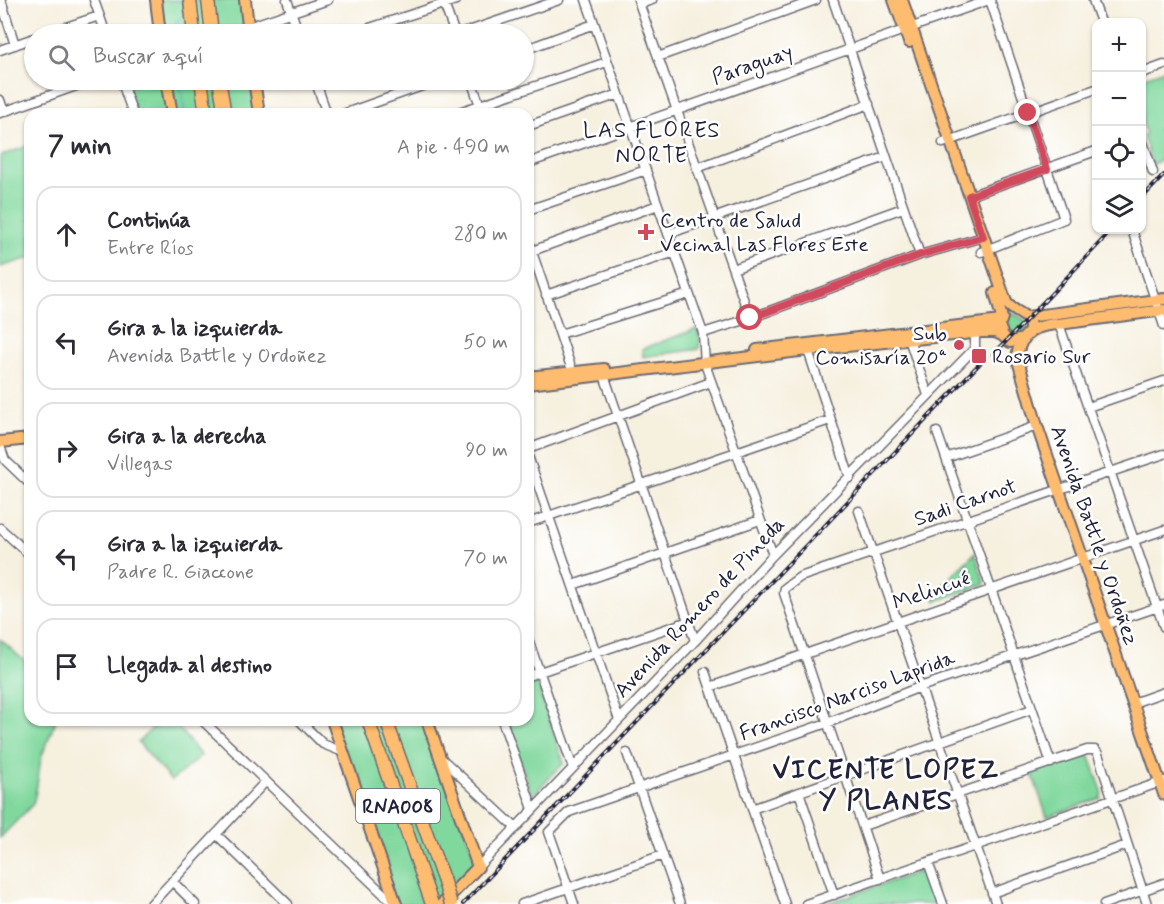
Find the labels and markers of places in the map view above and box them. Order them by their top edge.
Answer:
place label: Centro de Salud Vecinal Las Flores Este [660,207,869,259]
marker: Centro de Salud Vecinal Las Flores Este [637,223,655,241]
place label: Sub Comisaría 20ª [815,320,947,372]
marker: Sub Comisaría 20ª [952,338,966,352]
place label: Rosario Sur [992,343,1091,371]
marker: Rosario Sur [970,347,988,365]

